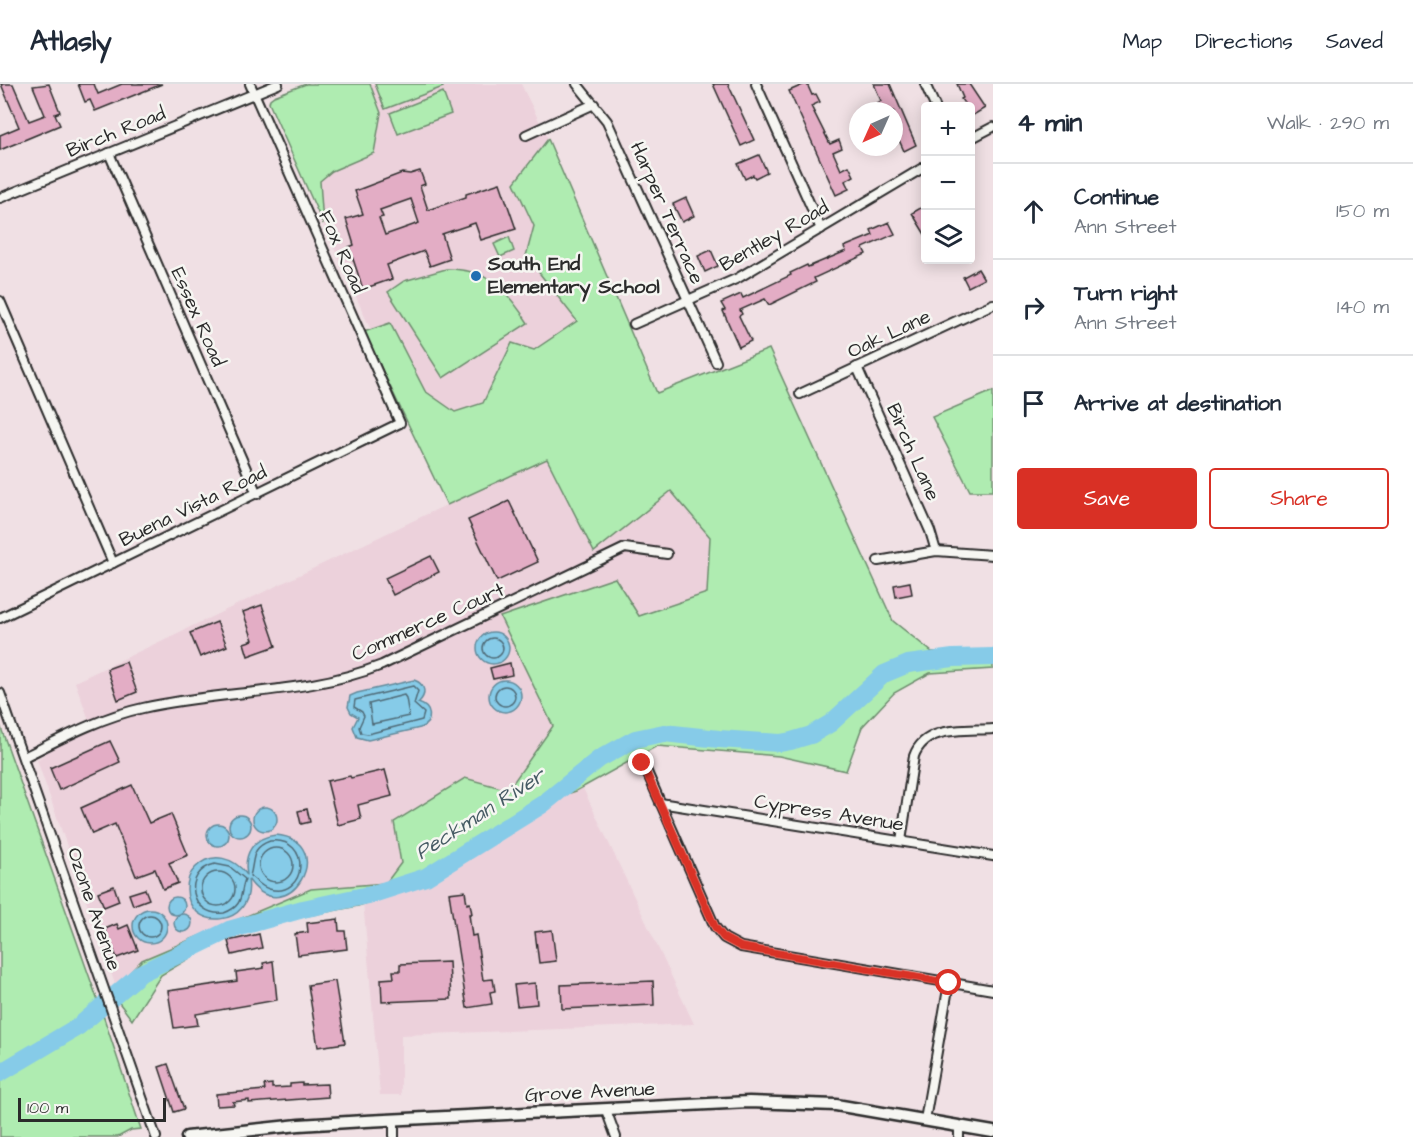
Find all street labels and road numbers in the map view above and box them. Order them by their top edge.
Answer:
street label: Birch Road [62,99,170,165]
street label: Harper Terrace [623,137,711,289]
street label: Bentley Road [714,193,834,279]
street label: Fox Road [311,206,373,298]
street label: Essex Road [164,263,232,371]
street label: Oak Lane [843,302,935,365]
street label: Birch Lane [879,399,947,505]
street label: Buena Vista Road [114,458,272,554]
street label: Commerce Court [347,576,509,668]
street label: Cypress Avenue [752,787,906,840]
street label: Ozone Avenue [60,844,128,974]
street label: Grove Avenue [524,1075,656,1109]

